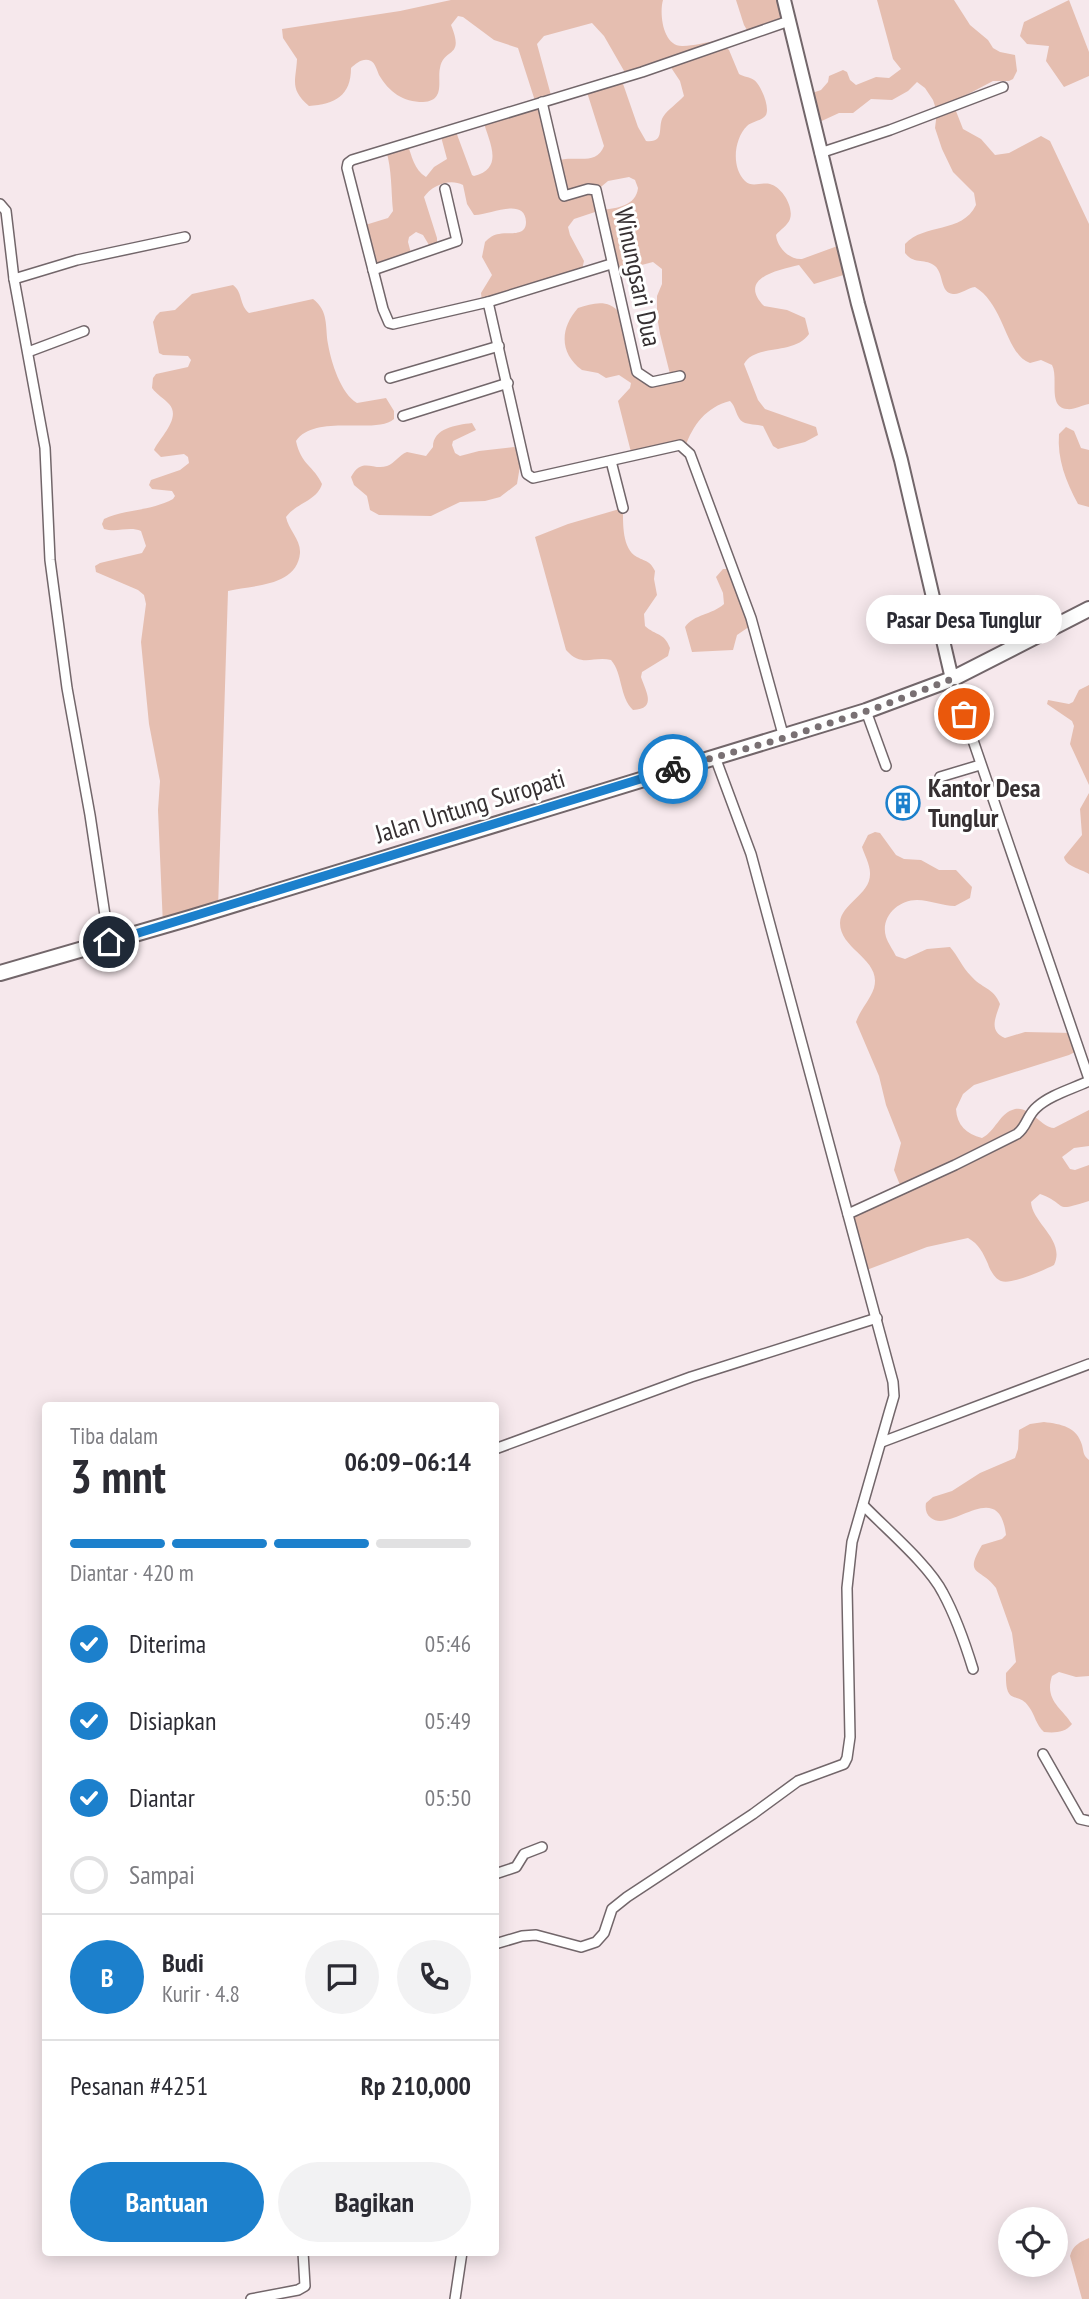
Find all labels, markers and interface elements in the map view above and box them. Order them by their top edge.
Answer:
street label: Winungsari Dua [608,204,669,349]
callout: Pasar Desa Tunglur [866,595,1062,644]
text: Pasar Desa Tunglur [887,605,1041,634]
pin [934,684,994,744]
icon: bag [945,695,983,733]
courier [638,734,708,804]
icon: bike [654,750,692,788]
street label: Jalan Untung Suropati [370,761,569,850]
place label: Kantor Desa Tunglur [928,771,1041,834]
building icon: Kantor Desa Tunglur [884,784,922,822]
pin [79,912,139,972]
icon: home [90,923,128,961]
text: Tiba dalam [70,1421,158,1450]
text: 06:09–06:14 [344,1445,471,1478]
text: 3 mnt [70,1446,166,1506]
text: Diantar · 420 m [70,1558,194,1587]
icon: check [70,1625,108,1663]
text: Diterima [129,1627,206,1660]
text: 05:46 [425,1629,471,1658]
icon: check [70,1702,108,1740]
text: Disiapkan [129,1704,216,1737]
text: 05:49 [425,1706,471,1735]
icon: check [70,1779,108,1817]
text: Diantar [129,1781,195,1814]
text: 05:50 [425,1783,471,1812]
text: Sampai [129,1858,195,1891]
button: chat [305,1940,379,2014]
button: phone [397,1940,471,2014]
text: Budi [162,1946,204,1979]
text: B [101,1961,113,1994]
text: Kurir · 4.8 [162,1979,240,2008]
text: Pesanan #4251 [70,2069,208,2102]
text: Rp 210,000 [361,2069,471,2102]
button: Bantuan [70,2162,264,2242]
button: Bagikan [278,2162,471,2242]
map controls [998,2207,1068,2277]
button: locate [998,2207,1068,2277]

